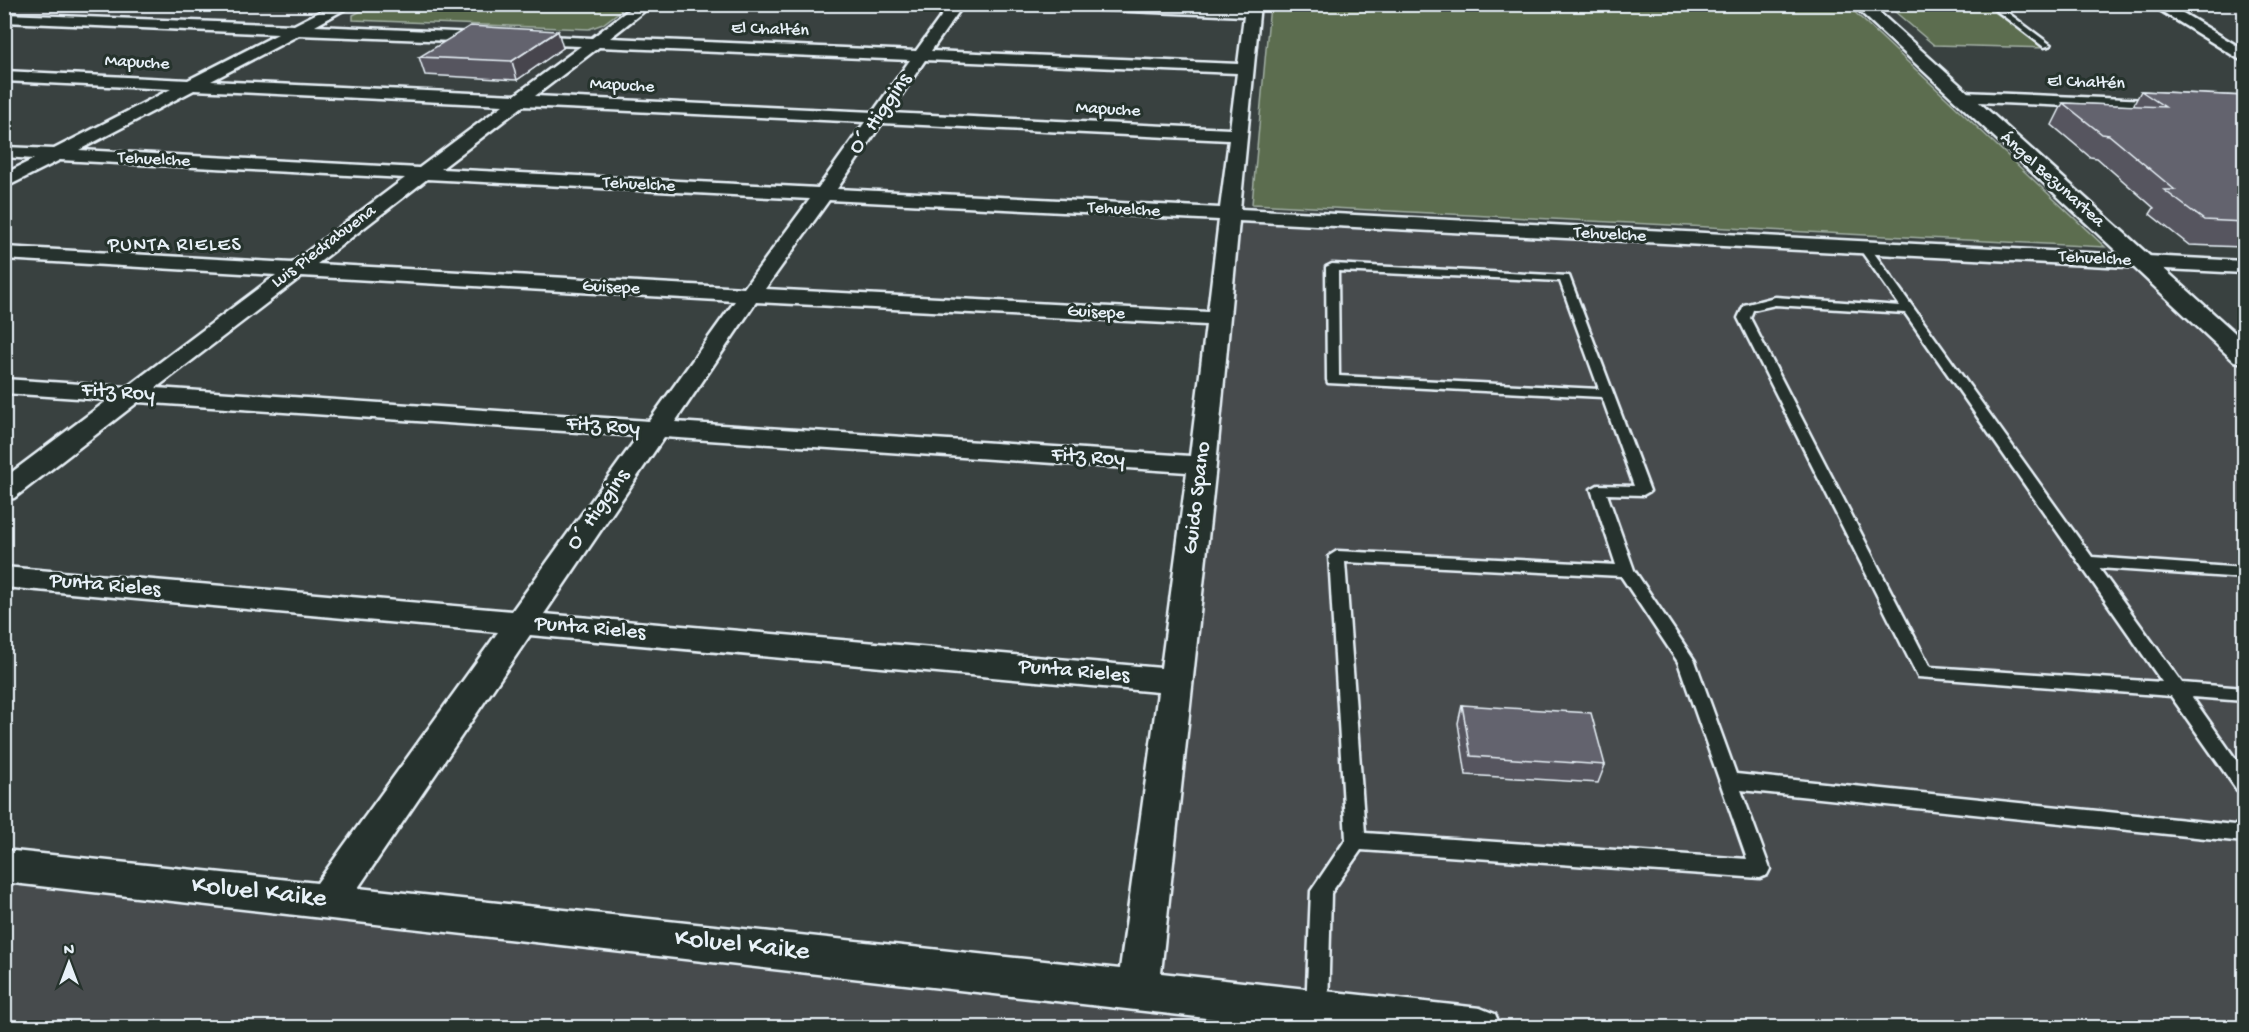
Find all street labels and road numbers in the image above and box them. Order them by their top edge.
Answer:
street label: El Chaltén [731,18,810,42]
street label: Mapuche [104,51,171,75]
street label: O´ Higgins [844,68,919,160]
street label: El Chaltén [2047,71,2126,95]
street label: Mapuche [589,74,656,98]
street label: Mapuche [1075,98,1142,122]
street label: Ángel Bezunartea [1995,127,2110,233]
street label: Tehuelche [116,148,192,172]
street label: Tehuelche [601,173,677,197]
street label: Tehuelche [1086,198,1162,222]
street label: Luis Piedrabuena [268,200,381,293]
street label: Tehuelche [1572,223,1648,247]
street label: Tehuelche [2057,247,2133,271]
street label: Guisepe [582,276,641,300]
street label: Guisepe [1067,301,1126,325]
street label: Fitz Roy [79,377,156,409]
street label: Fitz Roy [564,411,641,443]
street label: Guido Spano [1178,440,1218,556]
street label: Fitz Roy [1049,442,1126,474]
street label: O´ Higgins [562,464,637,556]
street label: Punta Rieles [47,568,162,604]
street label: Punta Rieles [532,611,647,647]
street label: Punta Rieles [1016,654,1131,690]
street label: Koluel Kaike [190,870,329,916]
street label: Koluel Kaike [673,923,812,969]

